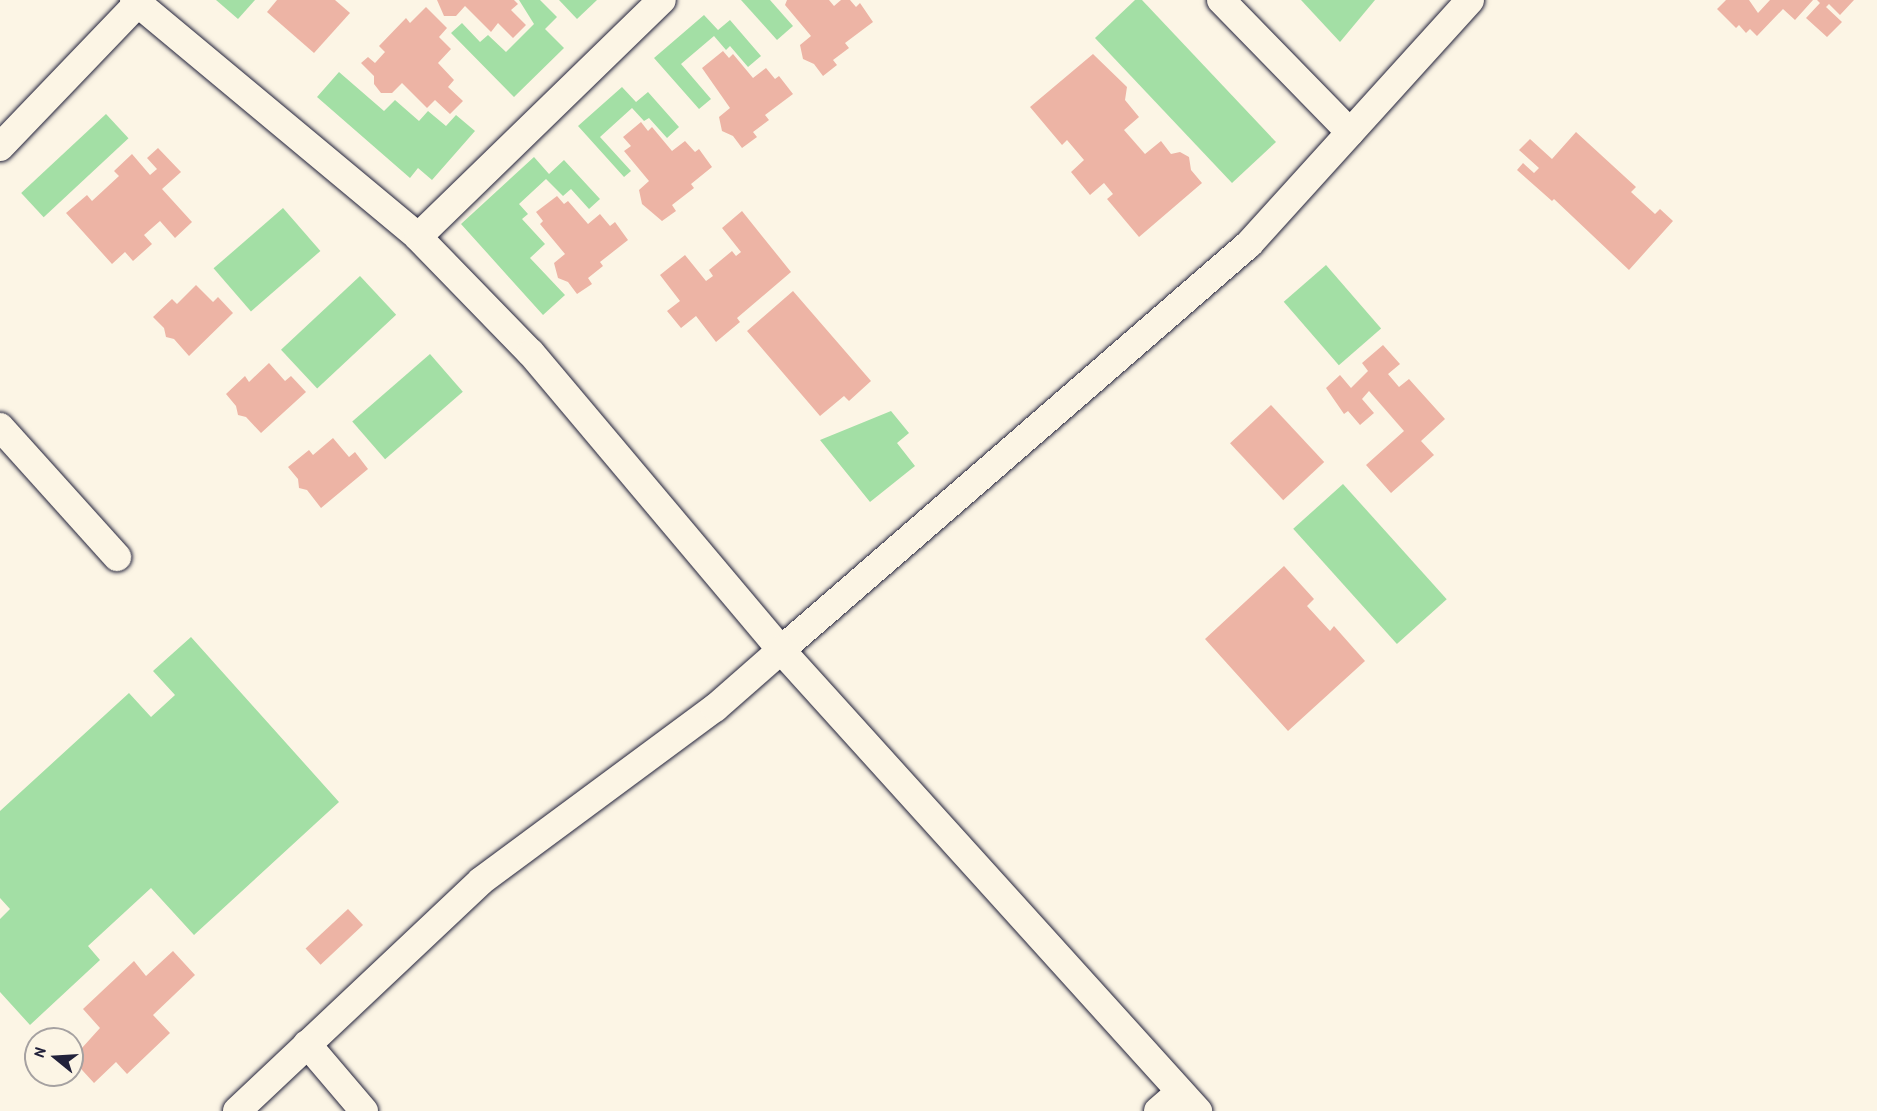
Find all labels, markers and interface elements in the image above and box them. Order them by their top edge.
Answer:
north arrow [24,1027,84,1087]
text: N [27,1045,51,1060]

